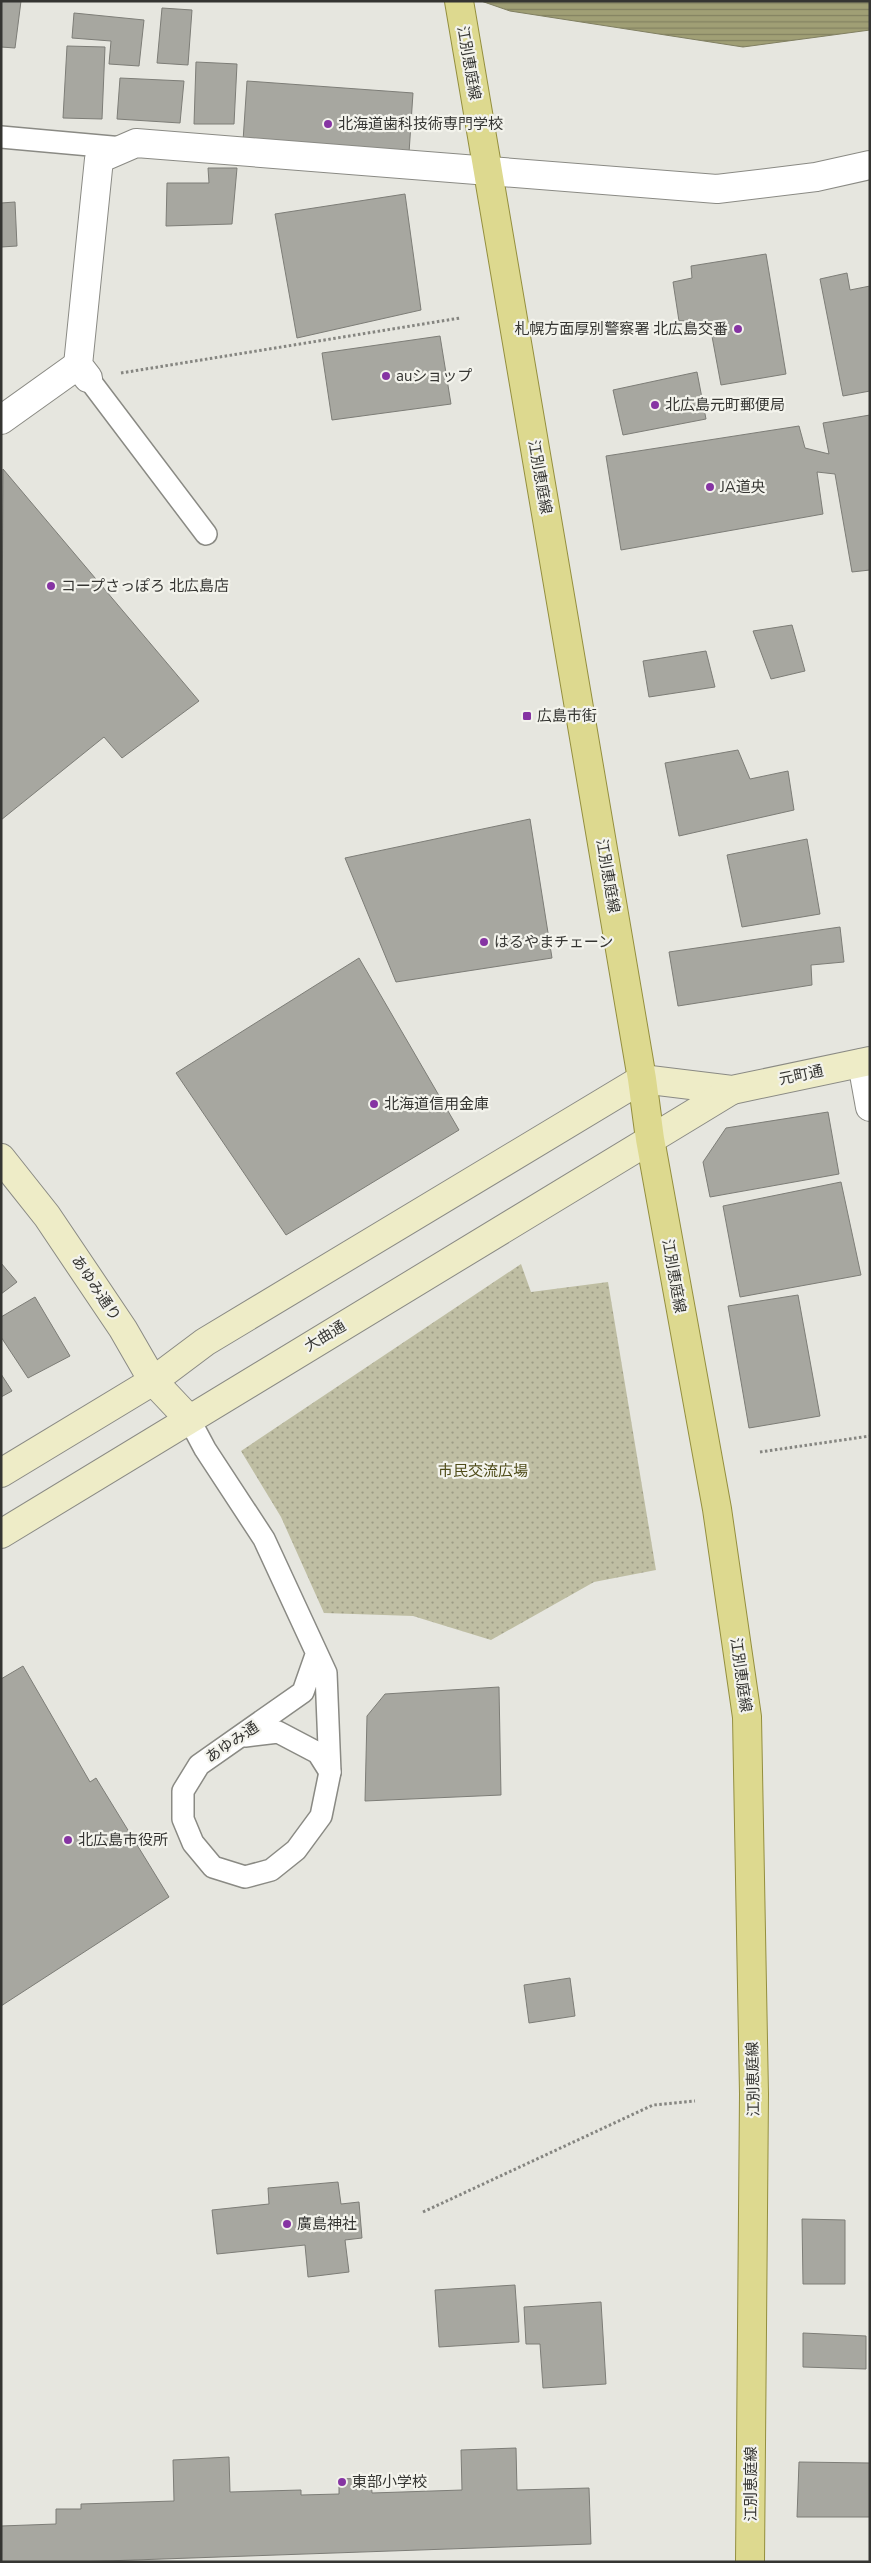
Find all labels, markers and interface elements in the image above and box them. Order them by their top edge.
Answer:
street label: 江別恵庭線 [453,24,485,102]
place label: 北海道歯科技術専門学校 [338,114,503,134]
marker: 北海道歯科技術専門学校 [322,118,334,130]
place label: 札幌方面厚別警察署 北広島交番 [514,319,728,339]
marker: 札幌方面厚別警察署 北広島交番 [732,323,744,335]
place label: auショップ [396,366,472,386]
marker: auショップ [380,370,392,382]
place label: 北広島元町郵便局 [665,395,785,415]
marker: 北広島元町郵便局 [649,399,661,411]
street label: 江別恵庭線 [524,438,556,516]
place label: JA道央 [719,477,766,497]
marker: JA道央 [704,481,716,493]
place label: コープさっぽろ 北広島店 [61,576,229,596]
marker: コープさっぽろ 北広島店 [45,580,57,592]
place label: 広島市街 [537,706,597,726]
marker: 広島市街 [521,710,533,722]
street label: 江別恵庭線 [592,837,624,915]
place label: はるやまチェーン [494,932,613,952]
marker: はるやまチェーン [478,936,490,948]
street label: 元町通 [777,1061,825,1089]
place label: 北海道信用金庫 [384,1094,489,1114]
marker: 北海道信用金庫 [368,1098,380,1110]
street label: 江別恵庭線 [658,1237,690,1315]
street label: あゆみ通り [67,1251,125,1325]
street label: 大曲通 [301,1316,349,1356]
park label: 市民交流広場 [438,1461,528,1481]
street label: 江別恵庭線 [726,1636,756,1714]
street label: あゆみ通 [202,1717,262,1767]
place label: 北広島市役所 [78,1830,168,1850]
marker: 北広島市役所 [62,1834,74,1846]
street label: 江別恵庭線 [742,2041,764,2117]
place label: 廣島神社 [297,2214,357,2234]
marker: 廣島神社 [281,2218,293,2230]
street label: 江別恵庭線 [741,2446,761,2522]
place label: 東部小学校 [352,2472,427,2492]
marker: 東部小学校 [336,2476,348,2488]

